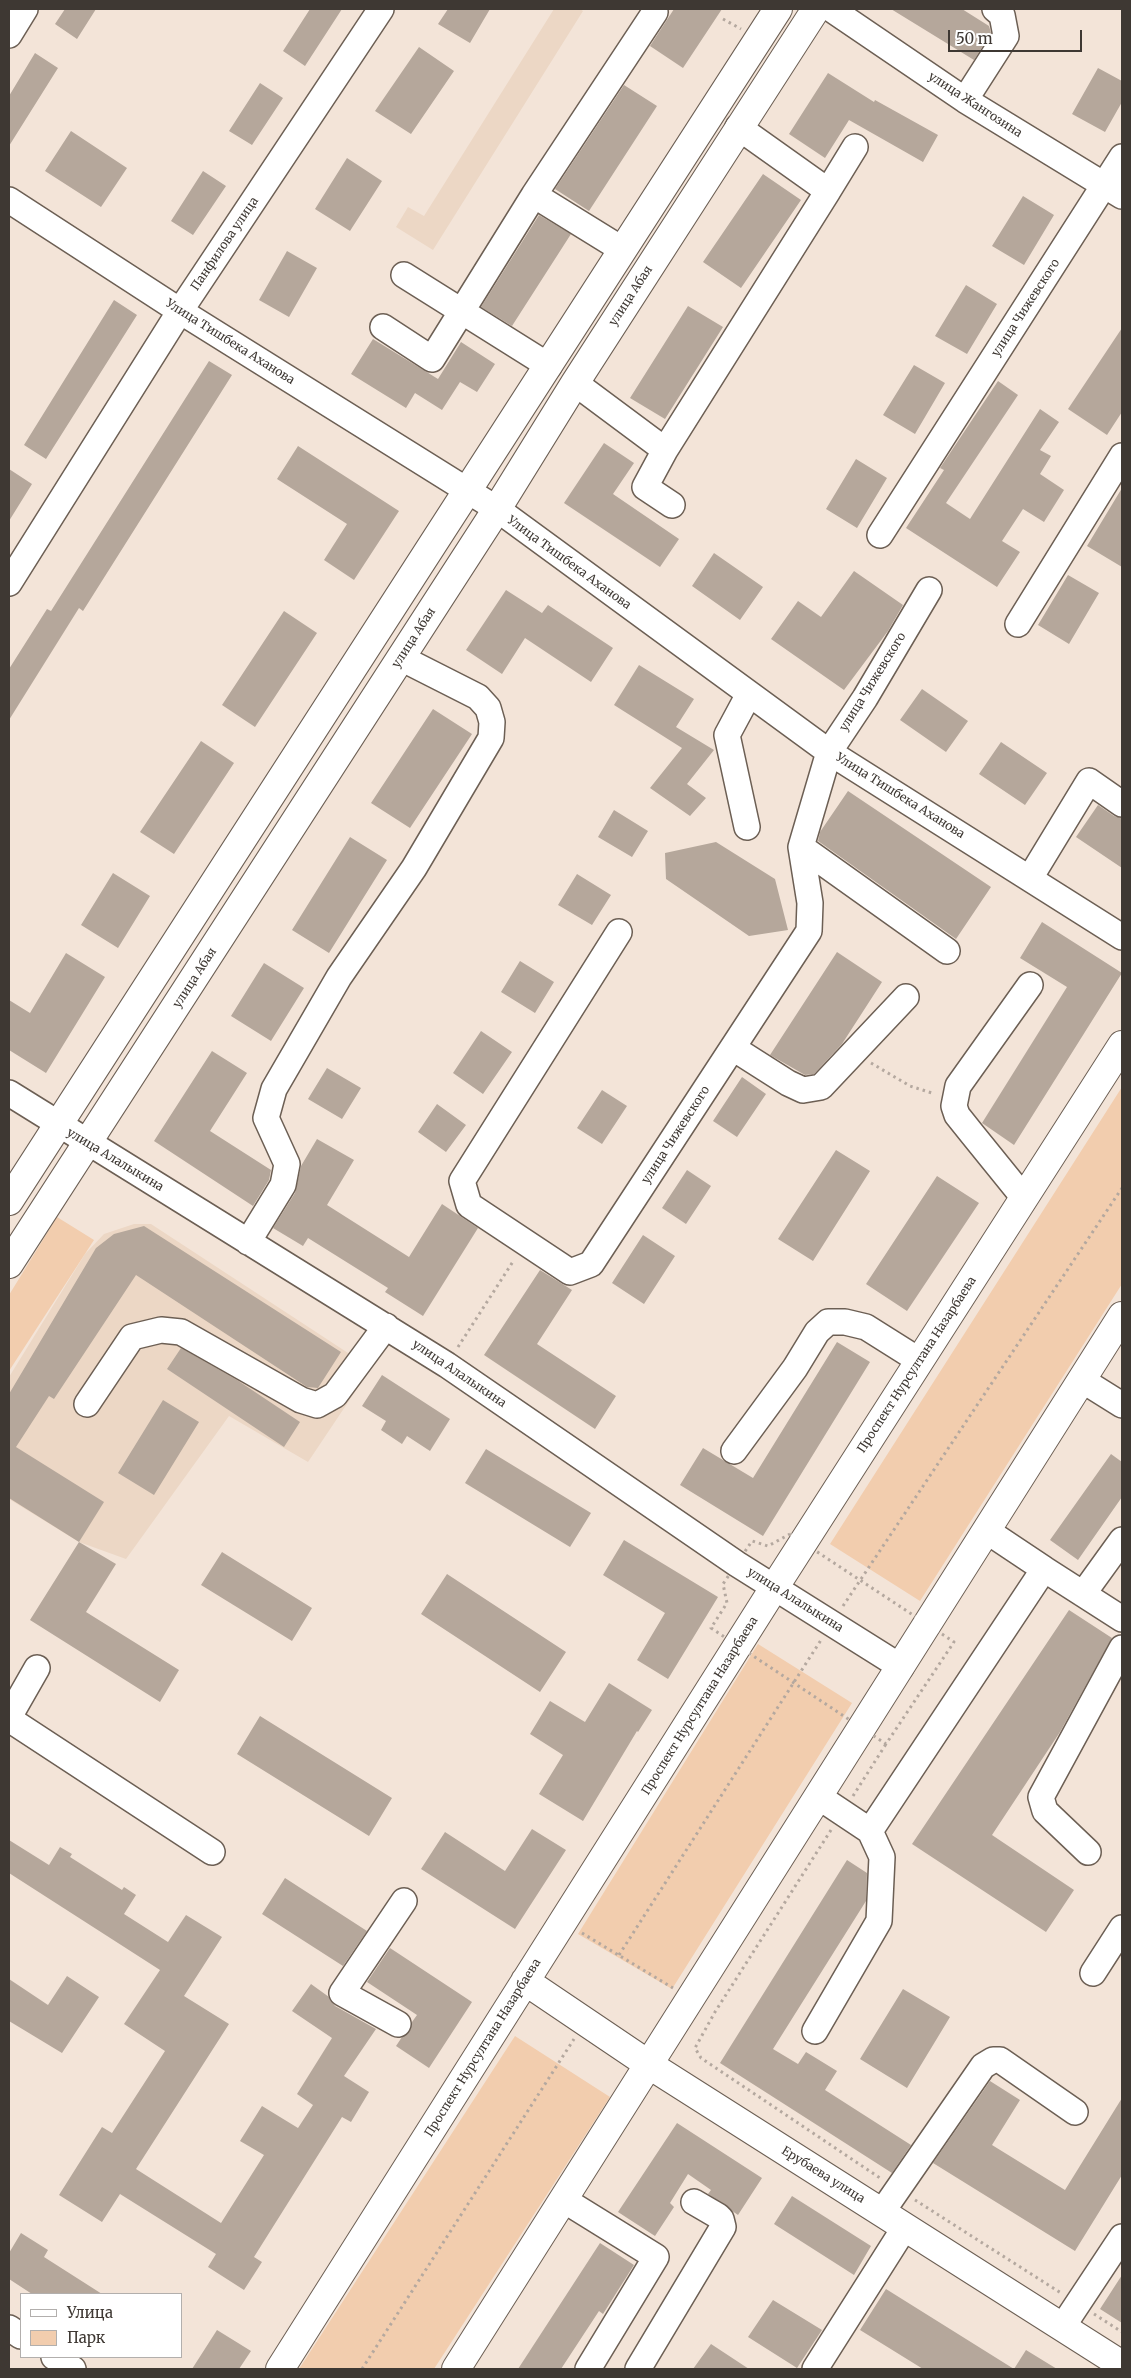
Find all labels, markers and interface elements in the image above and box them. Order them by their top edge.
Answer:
scale bar [951,20,1085,52]
text: 50 m [956,29,993,48]
street label: улица Жангозина [925,69,1025,141]
street label: Панфилова улица [188,194,262,294]
street label: улица Чижевского [989,256,1063,360]
street label: улица Абая [606,263,656,329]
street label: Улица Тишбека Аханова [163,296,297,388]
street label: Улица Тишбека Аханова [504,513,634,613]
street label: улица Абая [389,605,439,671]
street label: улица Чижевского [837,630,909,734]
street label: Улица Тишбека Аханова [833,750,967,842]
street label: улица Абая [170,945,220,1011]
street label: улица Чижевского [639,1083,713,1187]
street label: улица Алалыкина [64,1125,166,1195]
street label: Проспект Нурсултана Назарбаева [855,1274,979,1456]
street label: улица Алалыкина [409,1337,509,1411]
street label: улица Алалыкина [744,1565,846,1635]
street label: Проспект Нурсултана Назарбаева [639,1614,761,1798]
street label: Проспект Нурсултана Назарбаева [422,1956,544,2140]
street label: Ерубаева улица [779,2144,867,2206]
legend [20,2293,182,2358]
text: Улица [67,2303,113,2322]
text: Парк [67,2328,105,2347]

